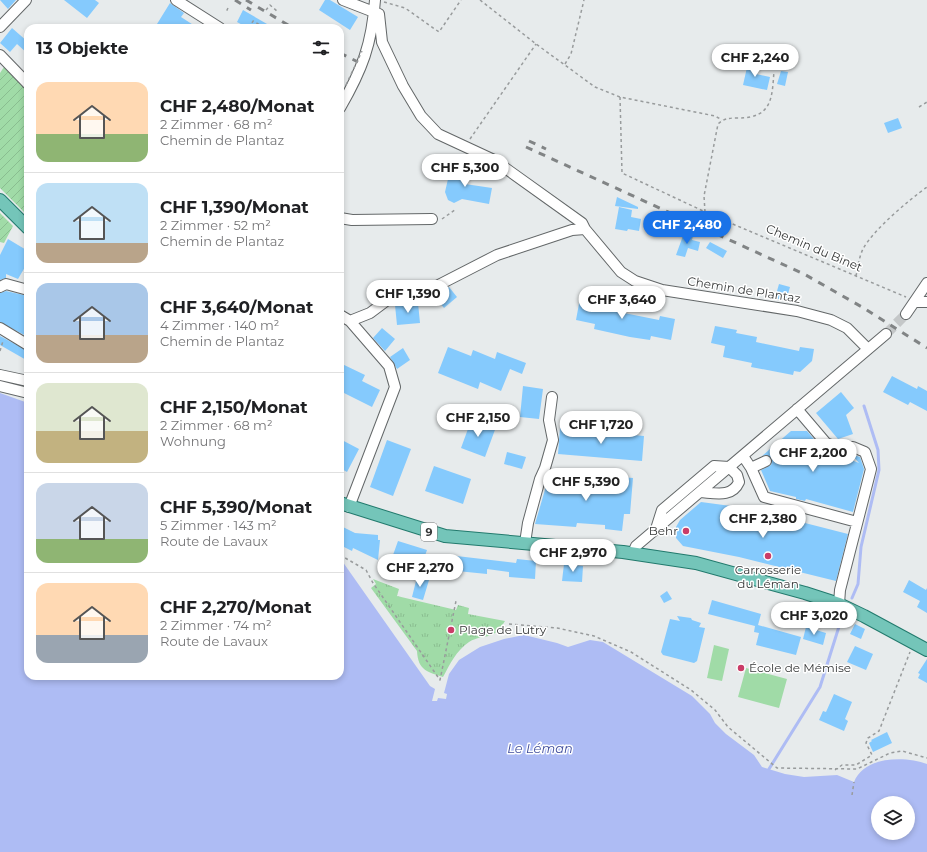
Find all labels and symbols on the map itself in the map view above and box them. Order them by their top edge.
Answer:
pin: CHF 2,240 [709,44,801,78]
pin: CHF 5,300 [419,154,511,188]
pin: CHF 2,480 [641,211,733,245]
street label: Chemin du Binet [764,221,865,275]
street label: Chemin de Plantaz [686,273,802,306]
pin: CHF 1,390 [362,280,454,314]
pin: CHF 3,640 [576,286,668,320]
pin: CHF 2,150 [432,404,524,438]
pin: CHF 1,720 [555,411,647,445]
pin: CHF 2,200 [767,439,859,473]
pin: CHF 5,390 [540,468,632,502]
pin: CHF 2,380 [717,505,809,539]
road number: 9 [421,523,437,541]
place label: Behr [649,523,678,538]
marker: Behr [681,526,691,536]
pin: CHF 2,970 [527,539,619,573]
marker: Carrosserie du Léman [763,551,773,561]
pin: CHF 2,270 [374,554,466,588]
place label: Carrosserie du Léman [735,562,801,591]
pin: CHF 3,020 [768,602,860,636]
place label: Plage de Lutry [459,622,547,637]
marker: Plage de Lutry [446,625,456,635]
place label: École de Mémise [749,660,851,675]
marker: École de Mémise [736,663,746,673]
water label: Le Léman [507,740,573,756]

